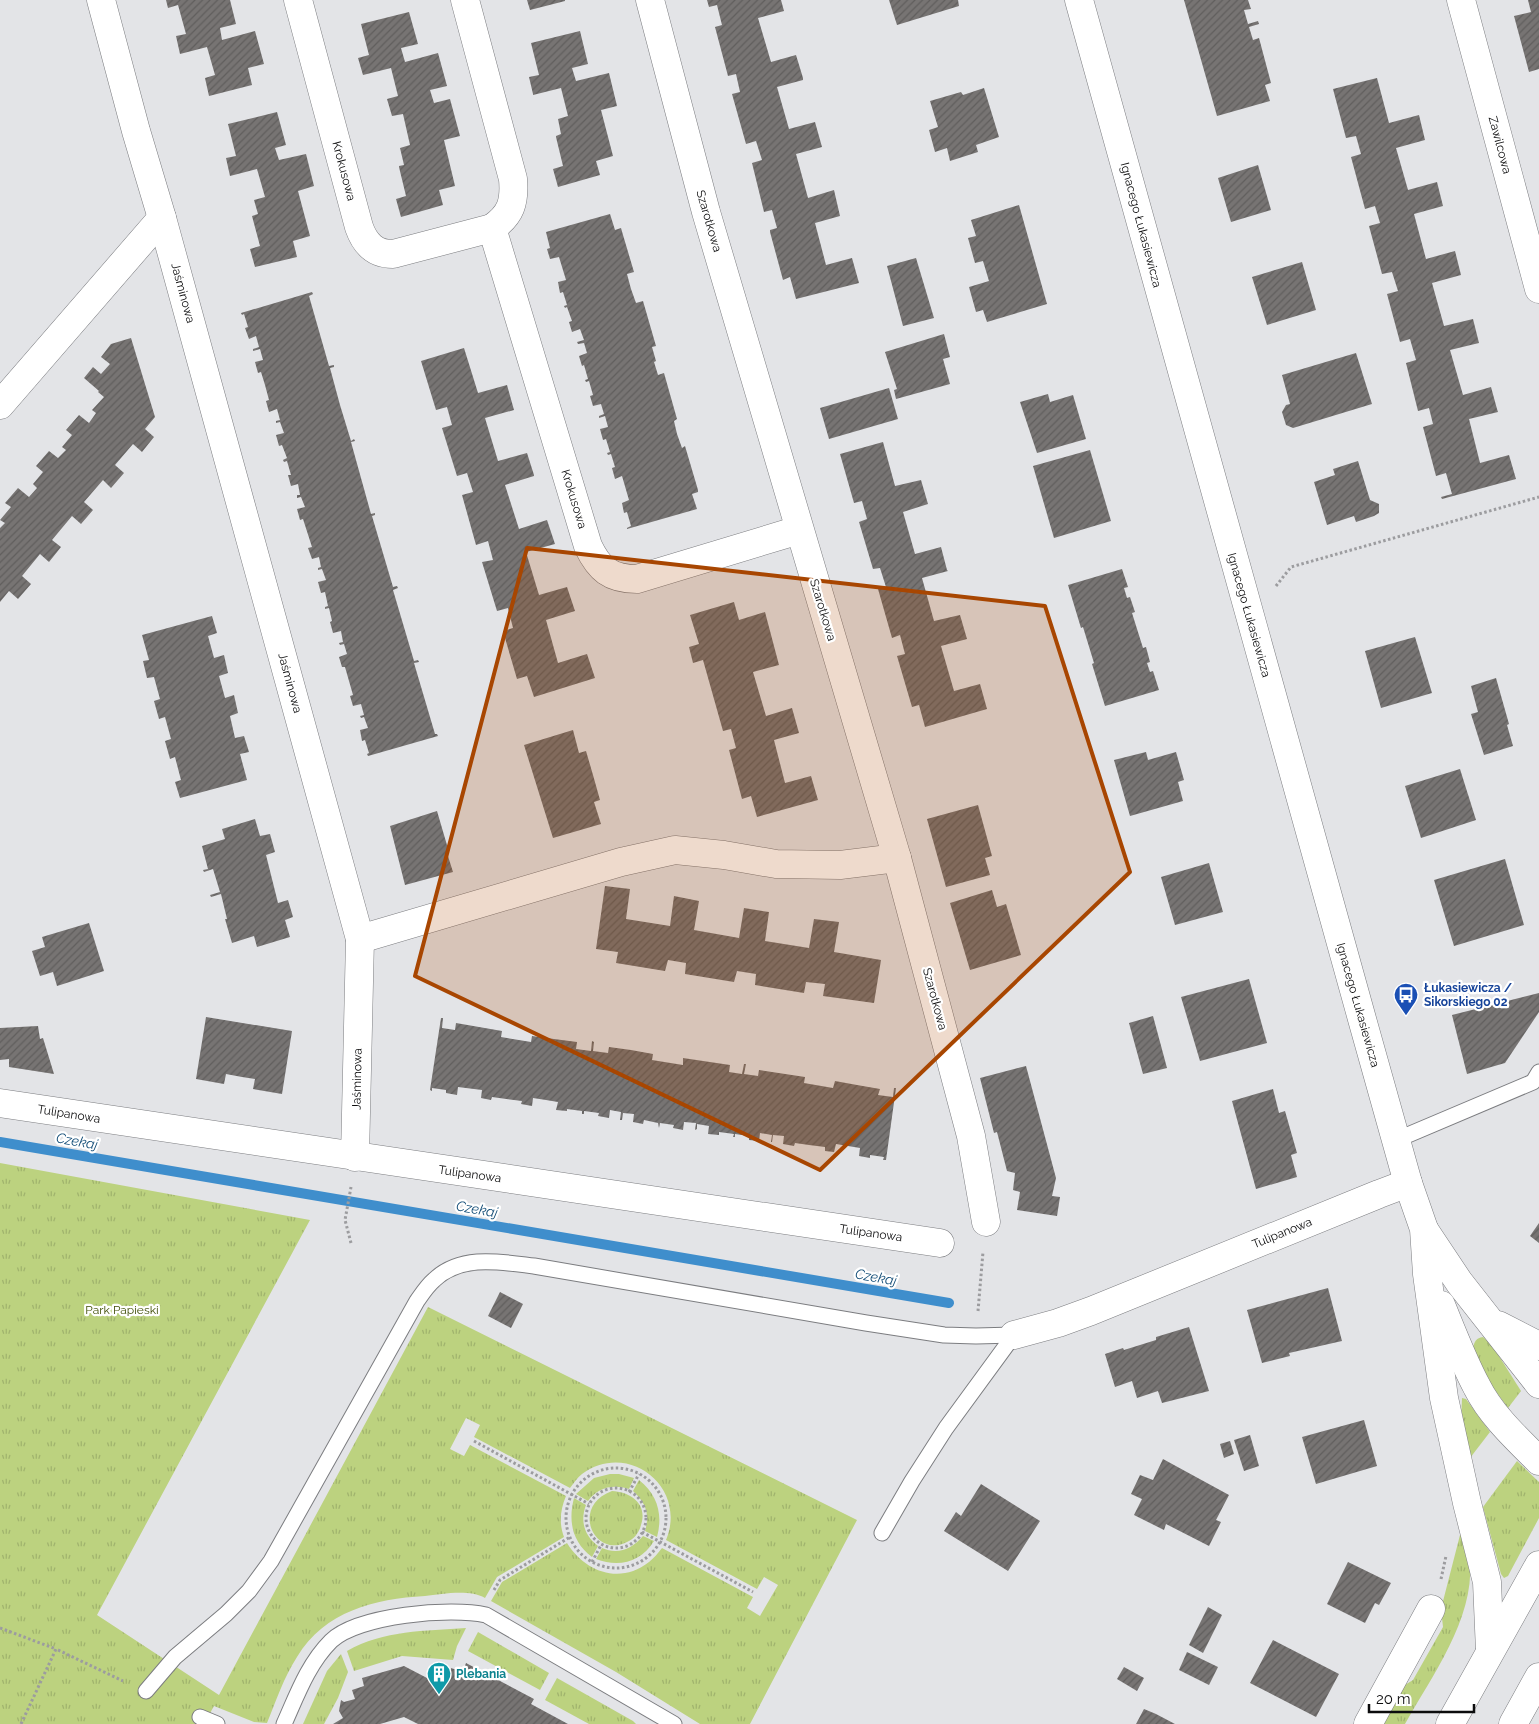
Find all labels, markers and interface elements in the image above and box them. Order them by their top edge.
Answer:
street label: Zawilcowa [1486,115,1514,175]
street label: Krokusowa [329,140,359,202]
street label: Ignacego Łukasiewicza [1118,161,1164,289]
street label: Szarotkowa [693,188,725,254]
street label: Jaśminowa [168,261,198,325]
street label: Krokusowa [558,468,590,530]
street label: Ignacego Łukasiewicza [1225,551,1273,679]
street label: Szarotkowa [807,577,839,643]
street label: Jaśminowa [275,651,305,715]
street label: Ignacego Łukasiewicza [1334,941,1382,1069]
street label: Szarotkowa [920,966,950,1032]
place label: Łukasiewicza / Sikorskiego 02 [1423,981,1513,1009]
bus stop icon: Łukasiewicza / Sikorskiego 02 [1393,982,1419,1016]
street label: Jaśminowa [349,1048,365,1110]
street label: Tulipanowa [37,1102,101,1126]
water label: Czekaj [55,1129,100,1153]
street label: Tulipanowa [438,1163,502,1185]
water label: Czekaj [455,1197,500,1221]
street label: Tulipanowa [1250,1215,1314,1251]
street label: Tulipanowa [839,1222,903,1244]
water label: Czekaj [854,1265,899,1289]
park label: Park Papieski [85,1303,159,1317]
building icon: Plebania [426,1661,452,1695]
place label: Plebania [456,1667,506,1681]
scale bar [1369,1682,1474,1714]
text: 20 m [1376,1690,1411,1708]

